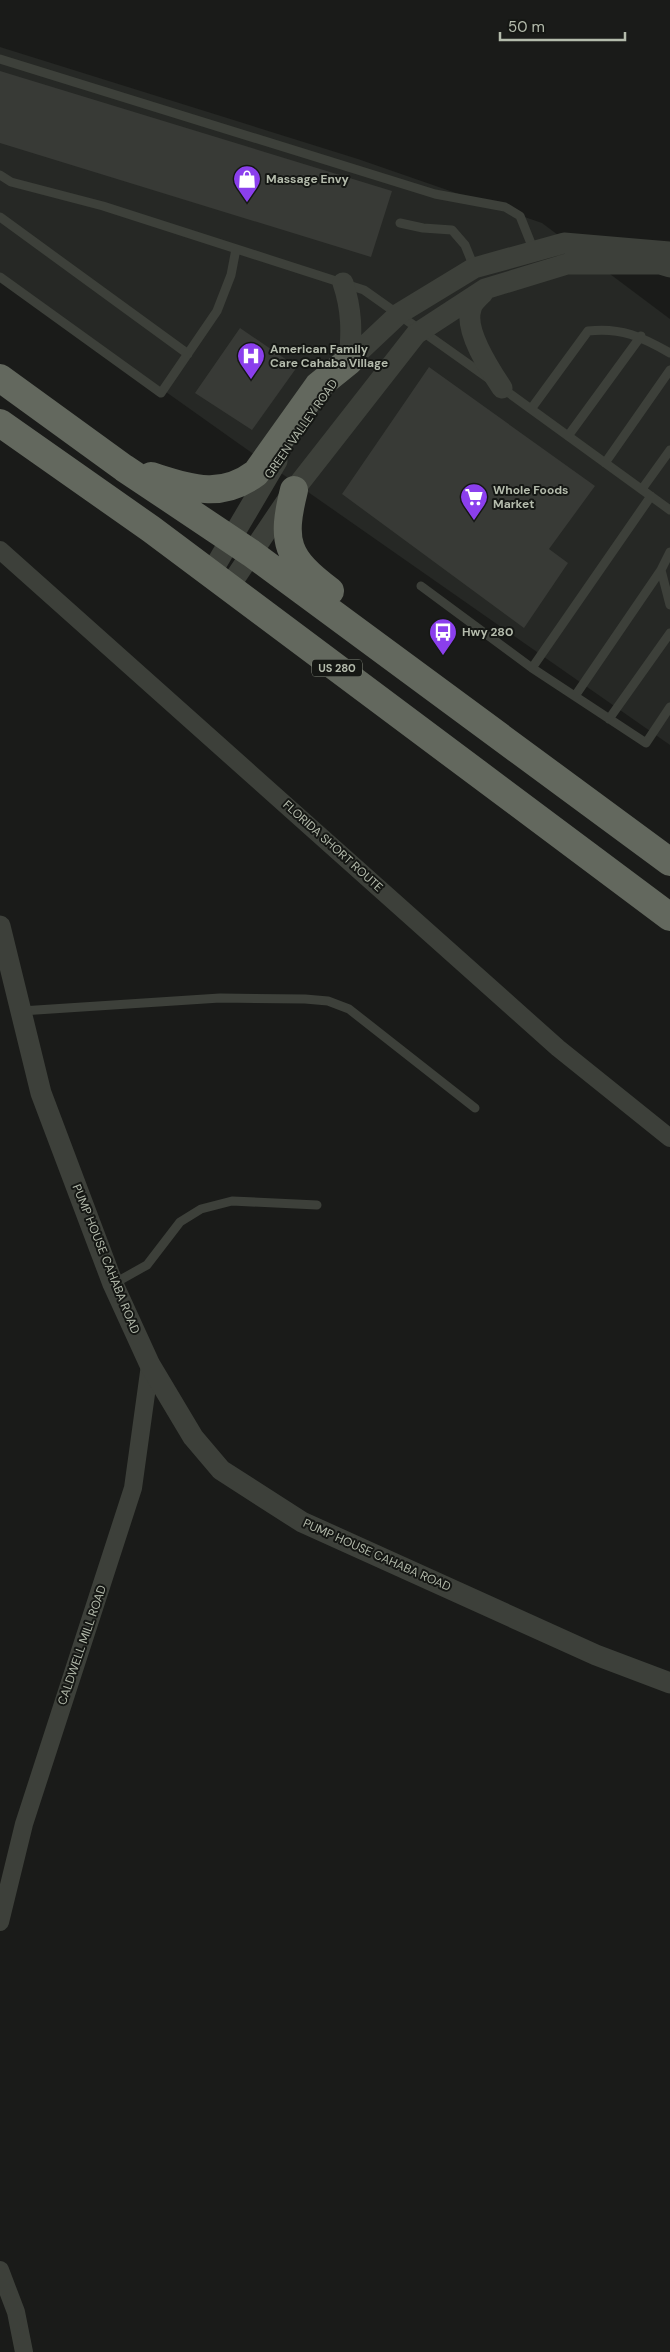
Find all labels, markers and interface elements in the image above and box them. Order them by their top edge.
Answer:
scale bar [500,10,625,42]
text: 50 m [508,17,545,37]
shop icon: Massage Envy [232,164,262,203]
place label: Massage Envy [266,171,350,187]
hospital icon: American Family Care Cahaba Village [236,341,266,380]
place label: American Family Care Cahaba Village [270,341,388,371]
street label: GREEN VALLEY ROAD [261,376,341,482]
supermarket icon: Whole Foods Market [459,482,489,521]
place label: Whole Foods Market [493,482,568,512]
bus stop icon: Hwy 280 [428,617,458,656]
place label: Hwy 280 [462,624,513,640]
road number: US 280 [312,660,362,676]
street label: FLORIDA SHORT ROUTE [280,797,387,895]
street label: PUMP HOUSE CAHABA ROAD [69,1182,143,1336]
street label: PUMP HOUSE CAHABA ROAD [301,1515,453,1595]
street label: CALDWELL MILL ROAD [54,1583,110,1707]

